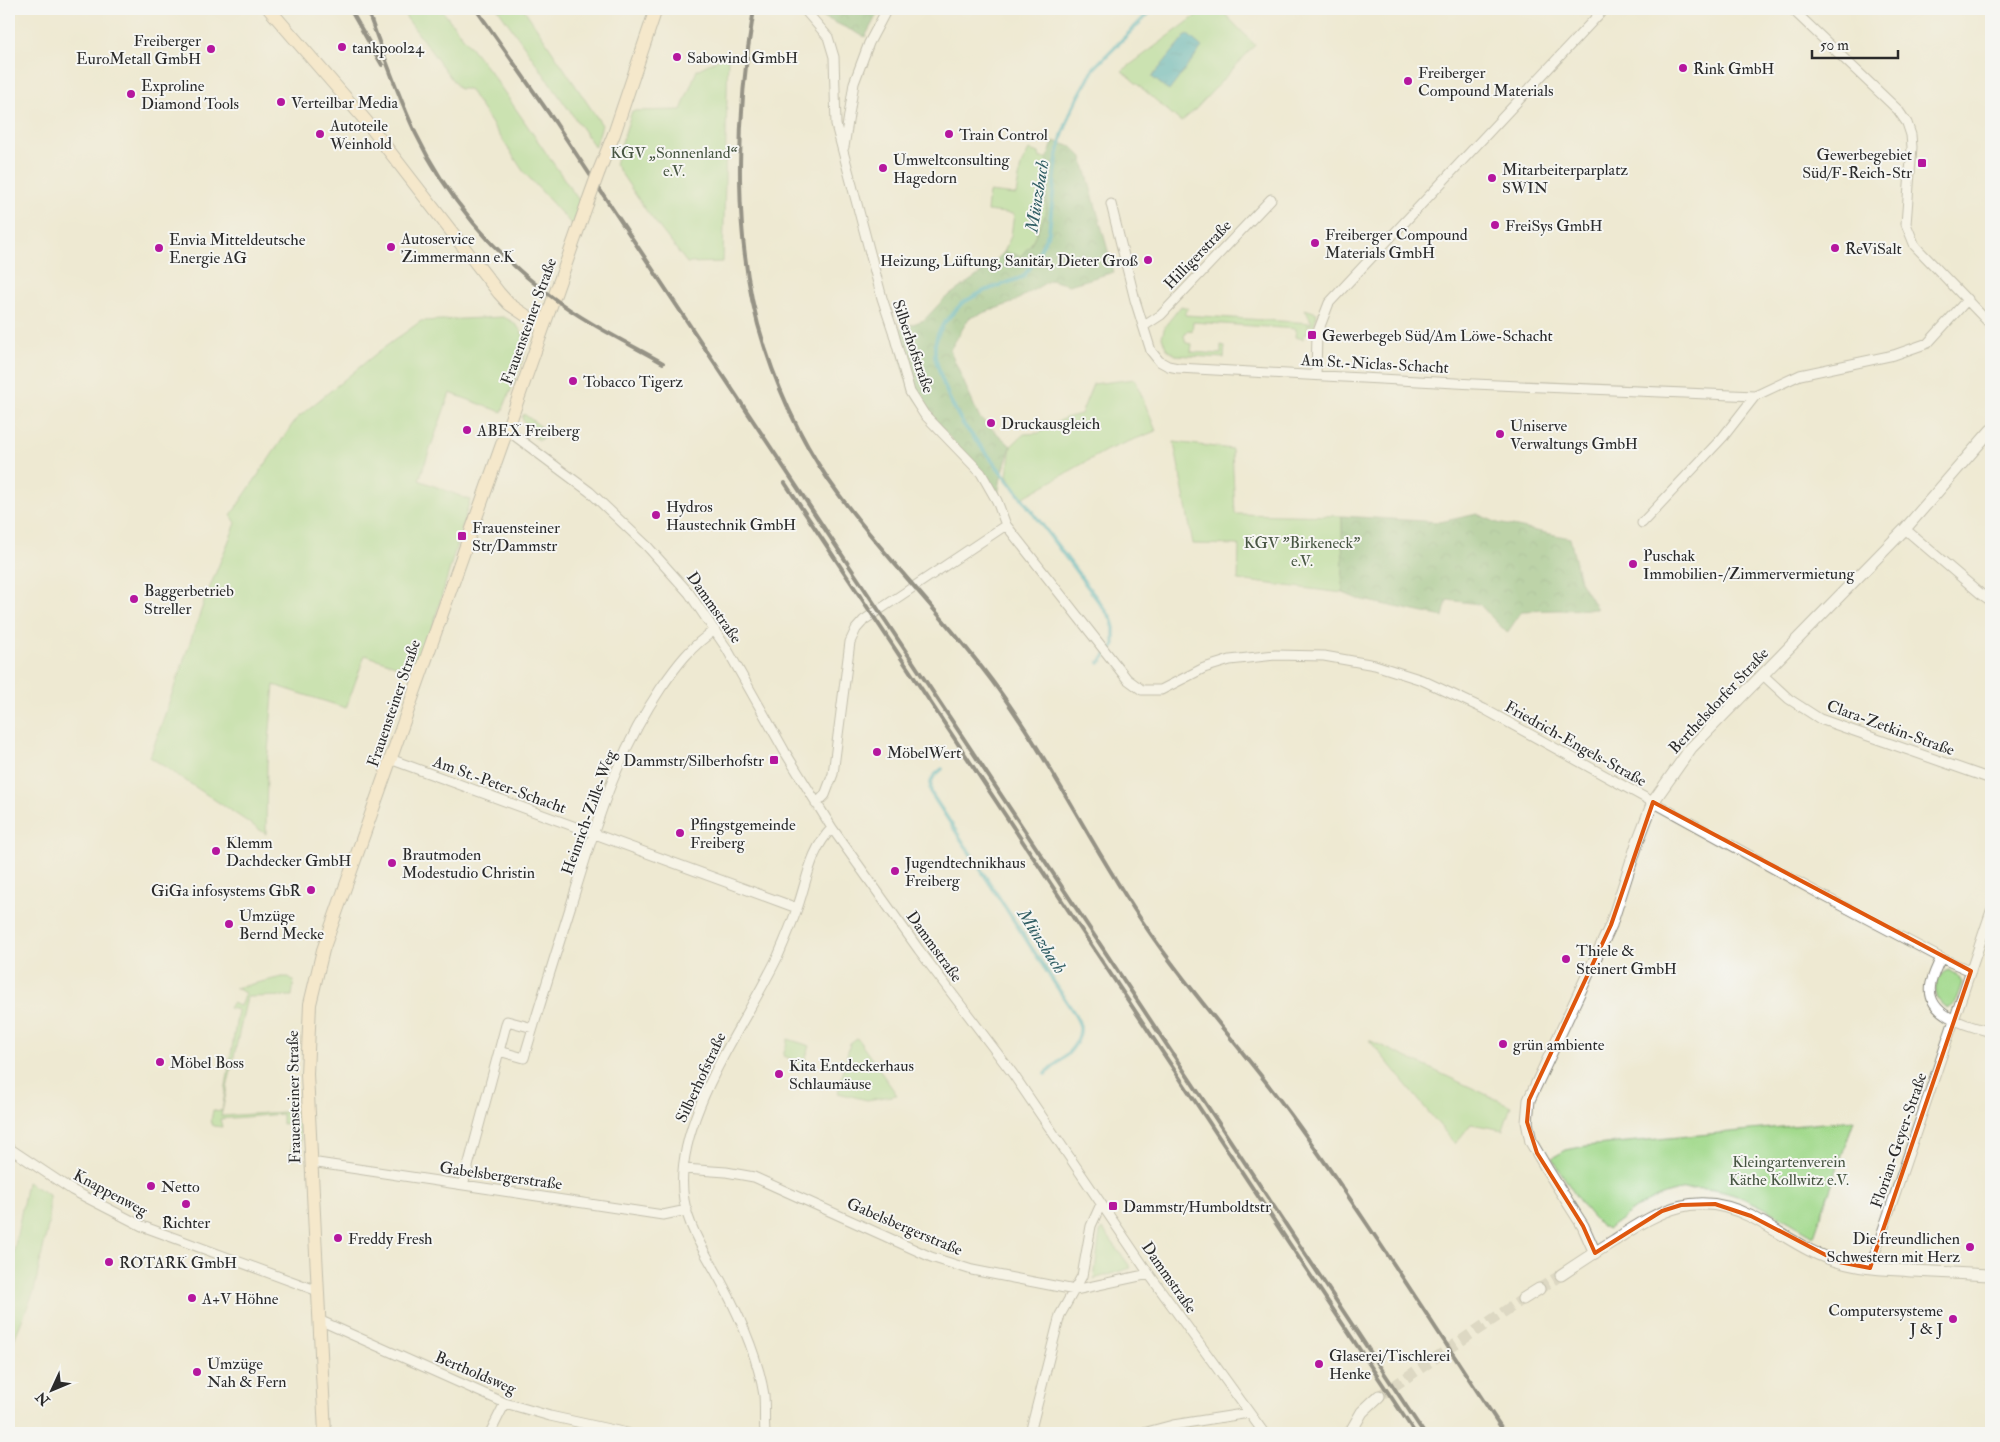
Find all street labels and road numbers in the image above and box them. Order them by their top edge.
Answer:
street label: Hilligerstraße [1160,216,1236,294]
street label: Frauensteiner Straße [497,255,561,387]
street label: Silberhofstraße [888,297,938,396]
street label: Am St.-Niclas-Schacht [1300,350,1449,378]
street label: Dammstraße [682,568,746,648]
street label: Frauensteiner Straße [363,637,425,770]
street label: Berthelsdorfer Straße [1664,643,1773,758]
street label: Clara-Zetkin-Straße [1824,696,1958,760]
street label: Friedrich-Engels-Straße [1501,697,1650,791]
street label: Heinrich-Zille-Weg [557,746,621,877]
street label: Am St.-Peter-Schacht [429,751,569,818]
street label: Dammstraße [902,907,967,986]
street label: Silberhofstraße [671,1029,731,1126]
street label: Frauensteiner Straße [283,1030,305,1164]
street label: Florian-Geyer-Straße [1866,1070,1932,1211]
street label: Gabelsbergerstraße [438,1157,564,1195]
street label: Knappenweg [69,1165,152,1222]
street label: Gabelsbergerstraße [844,1194,966,1260]
street label: Dammstraße [1137,1238,1201,1318]
street label: Bertholdsweg [432,1347,520,1399]

